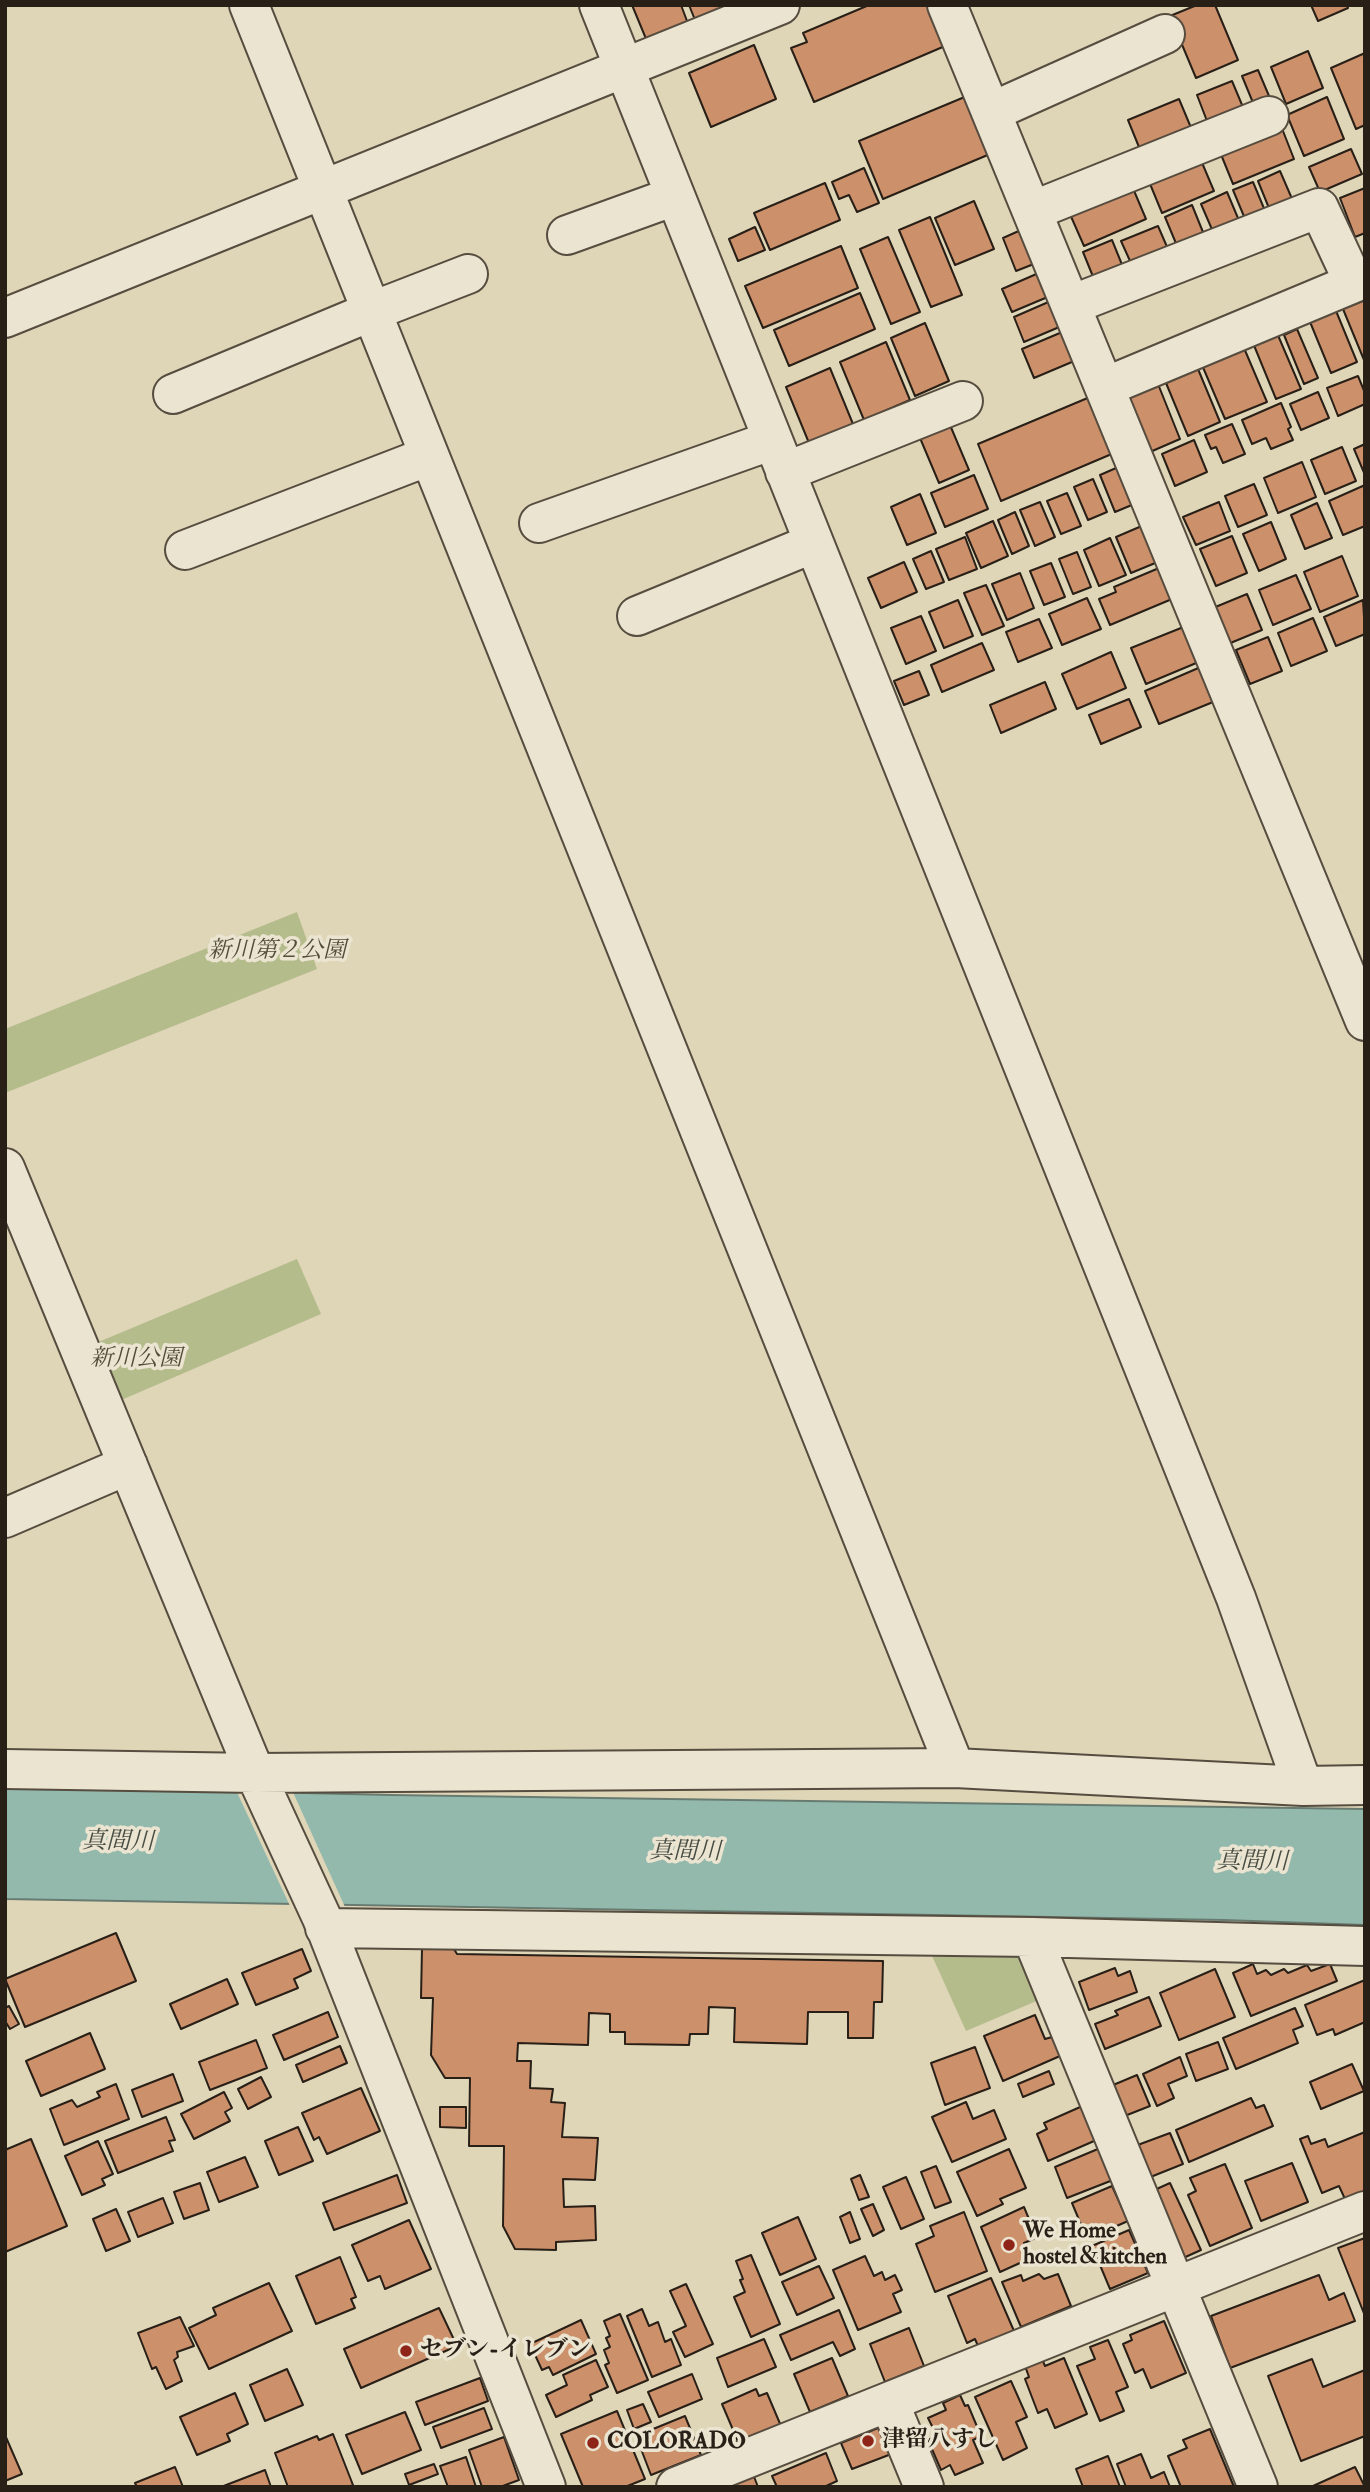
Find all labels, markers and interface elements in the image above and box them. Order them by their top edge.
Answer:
park label: 新川第２公園 [208,938,346,966]
park label: 新川公園 [90,1346,182,1374]
water label: 真間川 [82,1828,154,1858]
water label: 真間川 [649,1838,721,1868]
water label: 真間川 [1216,1848,1288,1878]
place label: We Home hostel＆kitchen [1023,2218,1167,2272]
marker: We Home hostel＆kitchen [1001,2237,1017,2253]
place label: セブン-イレブン [420,2337,591,2365]
marker: セブン-イレブン [398,2343,414,2359]
place label: 津留八すし [882,2427,997,2455]
place label: COLORADO [607,2429,746,2457]
marker: 津留八すし [860,2433,876,2449]
marker: COLORADO [585,2435,601,2451]

